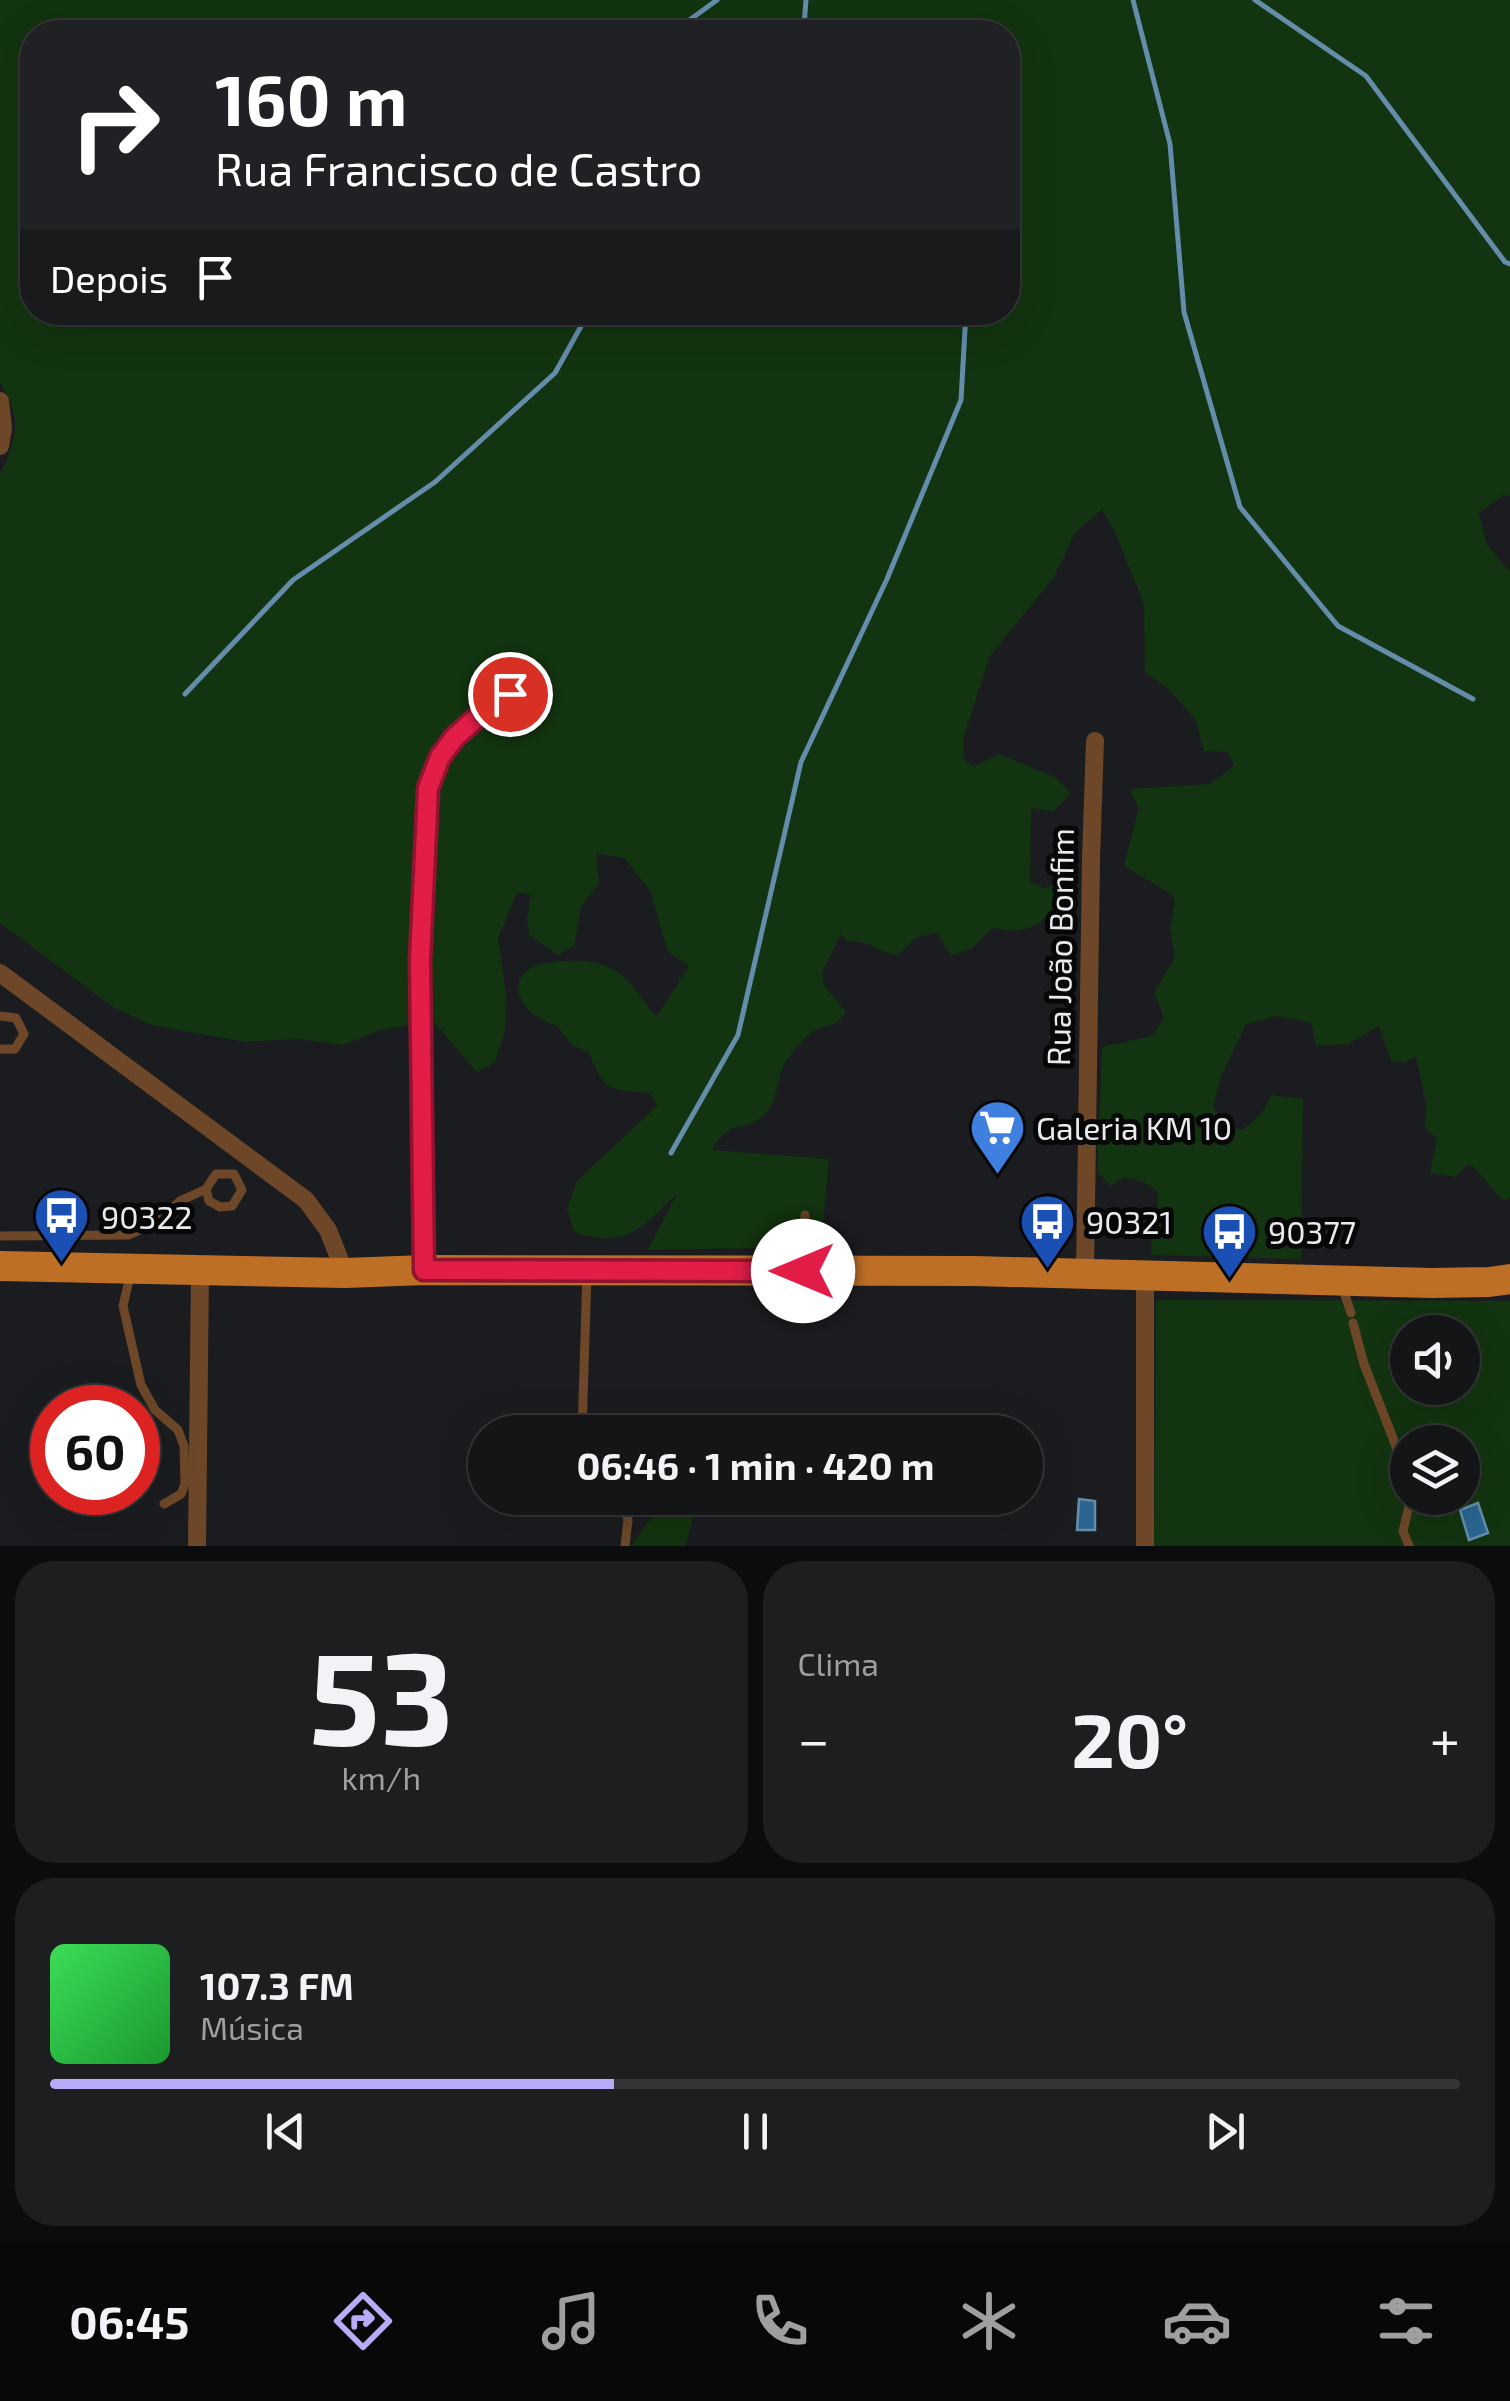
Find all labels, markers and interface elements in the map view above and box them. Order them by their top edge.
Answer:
text: 160 m [215,56,408,140]
icon: right [50,60,180,190]
text: Rua Francisco de Castro [215,141,702,195]
icon: arrive [188,250,243,305]
text: Depois [50,255,168,301]
pin [468,652,553,737]
icon: arrive [483,667,538,722]
street label: Rua João Bonfim [1038,828,1080,1066]
supermarket icon: Galeria KM 10 [967,1097,1027,1176]
place label: Galeria KM 10 [1036,1108,1232,1146]
bus stop icon: 90322 [32,1186,92,1265]
bus stop icon: 90321 [1017,1191,1077,1270]
place label: 90322 [101,1197,192,1235]
bus stop icon: 90377 [1199,1201,1259,1280]
place label: 90321 [1086,1202,1172,1240]
place label: 90377 [1268,1212,1356,1250]
position arrow [751,1219,855,1323]
map controls [1390,1315,1480,1515]
button: sound [1390,1315,1480,1405]
speed limit sign: 60 [30,1385,160,1515]
button: layers [1390,1425,1480,1515]
text: 06:46 · 1 min · 420 m [576,1442,935,1488]
text: 53 [309,1615,454,1771]
text: Clima [798,1644,879,1682]
text: 20° [1071,1693,1188,1783]
text: − [798,1705,830,1771]
text: + [1430,1705,1460,1771]
text: km/h [342,1758,421,1796]
text: 107.3 FM [200,1962,354,2008]
text: Música [200,2008,304,2046]
icon: previous [258,2104,313,2159]
icon: pause [728,2104,783,2159]
icon: next [1198,2104,1253,2159]
icon: directions [328,2286,398,2356]
icon: music [536,2286,606,2356]
icon: phone [745,2286,815,2356]
icon: climate [954,2286,1024,2356]
icon: car [1162,2286,1232,2356]
icon: filters [1371,2286,1441,2356]
text: 06:45 [69,2294,189,2348]

